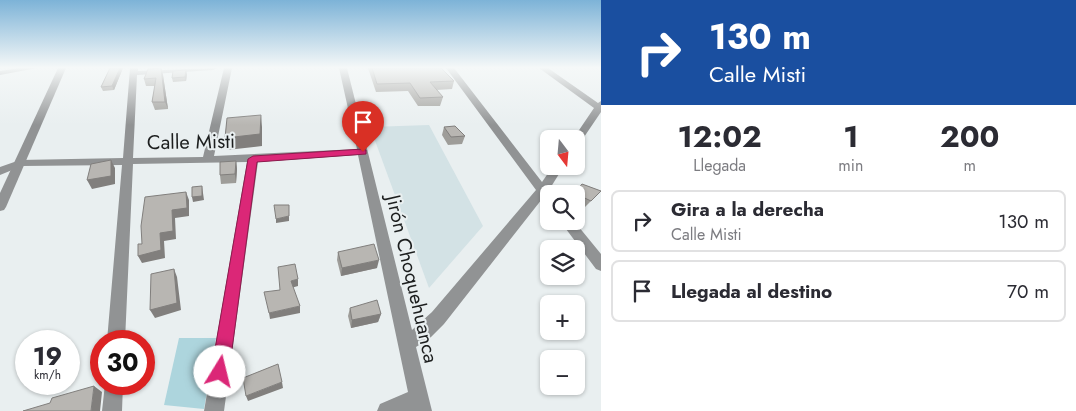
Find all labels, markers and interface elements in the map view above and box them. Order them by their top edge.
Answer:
text: 130 m [709,12,811,62]
icon: right [626,20,691,85]
text: Calle Misti [709,58,806,90]
pin [342,101,384,152]
icon: arrive [349,108,377,136]
text: 12:02 [678,115,762,158]
text: 1 [843,115,859,158]
text: 200 [940,115,999,158]
street label: Calle Misti [147,127,235,157]
north arrow [540,130,585,175]
map controls [540,130,585,395]
text: Llegada [693,154,746,177]
text: min [838,154,863,177]
text: m [963,154,976,177]
button: search [540,185,585,230]
street label: Jirón Choquehuanca [378,189,445,366]
text: Gira a la derecha [671,196,824,223]
icon: right [628,207,656,235]
text: 130 m [998,208,1049,235]
text: Calle Misti [671,223,742,246]
button: layers [540,240,585,285]
icon: arrive [628,277,656,305]
text: Llegada al destino [671,278,832,305]
text: 70 m [1007,278,1049,305]
button: + [540,295,585,340]
speed limit sign: 30 [90,330,155,395]
text: 19 [33,338,62,374]
position arrow [193,345,245,397]
button: − [540,350,585,395]
text: km/h [34,366,61,384]

